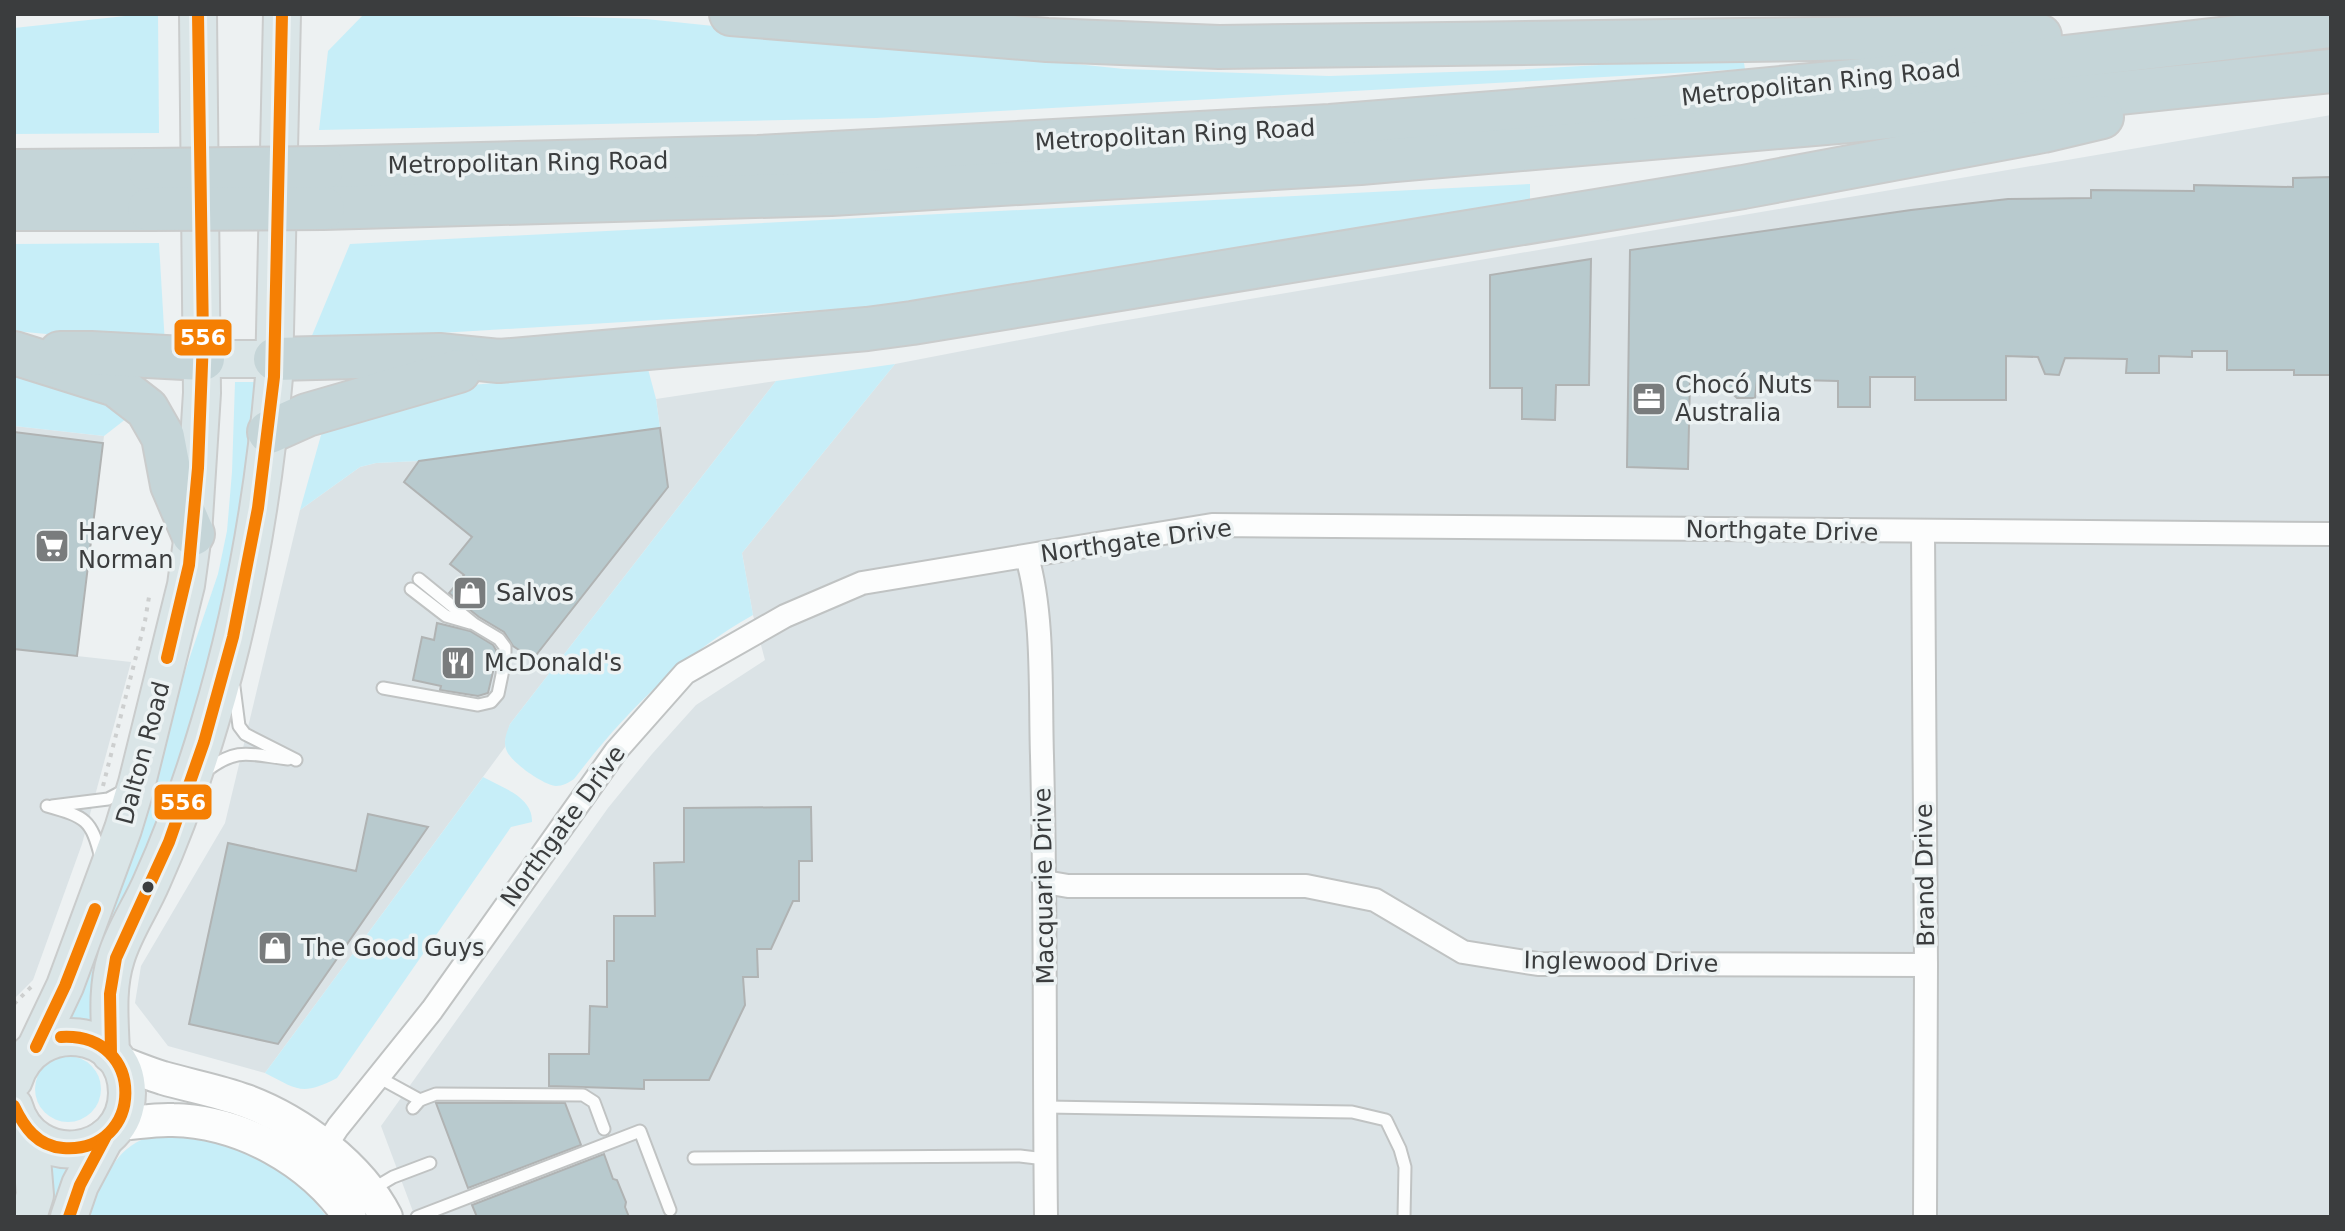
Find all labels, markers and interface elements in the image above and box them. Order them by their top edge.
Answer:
street label: Metropolitan Ring Road [1680,54,1962,112]
street label: Metropolitan Ring Road [1034,114,1316,156]
street label: Metropolitan Ring Road [387,147,669,179]
line badge: 556 [173,318,233,357]
text: 556 [180,325,226,350]
place label: Chocó Nuts Australia [1675,371,1812,427]
office icon: Chocó Nuts Australia [1630,380,1668,418]
street label: Northgate Drive [1039,514,1233,568]
street label: Northgate Drive [1685,515,1879,547]
place label: Harvey Norman [78,518,173,574]
supermarket icon: Harvey Norman [33,527,71,565]
shop icon: Salvos [451,574,489,612]
place label: Salvos [496,579,574,607]
restaurant icon: McDonald's [439,644,477,682]
place label: McDonald's [484,649,622,677]
street label: Dalton Road [110,678,176,828]
street label: Northgate Drive [495,740,631,912]
line badge: 556 [153,783,213,821]
street label: Macquarie Drive [1028,787,1060,985]
text: 556 [160,790,206,815]
street label: Brand Drive [1910,803,1940,947]
unlabelled marker [140,879,156,895]
shop icon: The Good Guys [256,929,294,967]
place label: The Good Guys [300,934,485,962]
street label: Inglewood Drive [1523,946,1719,978]

